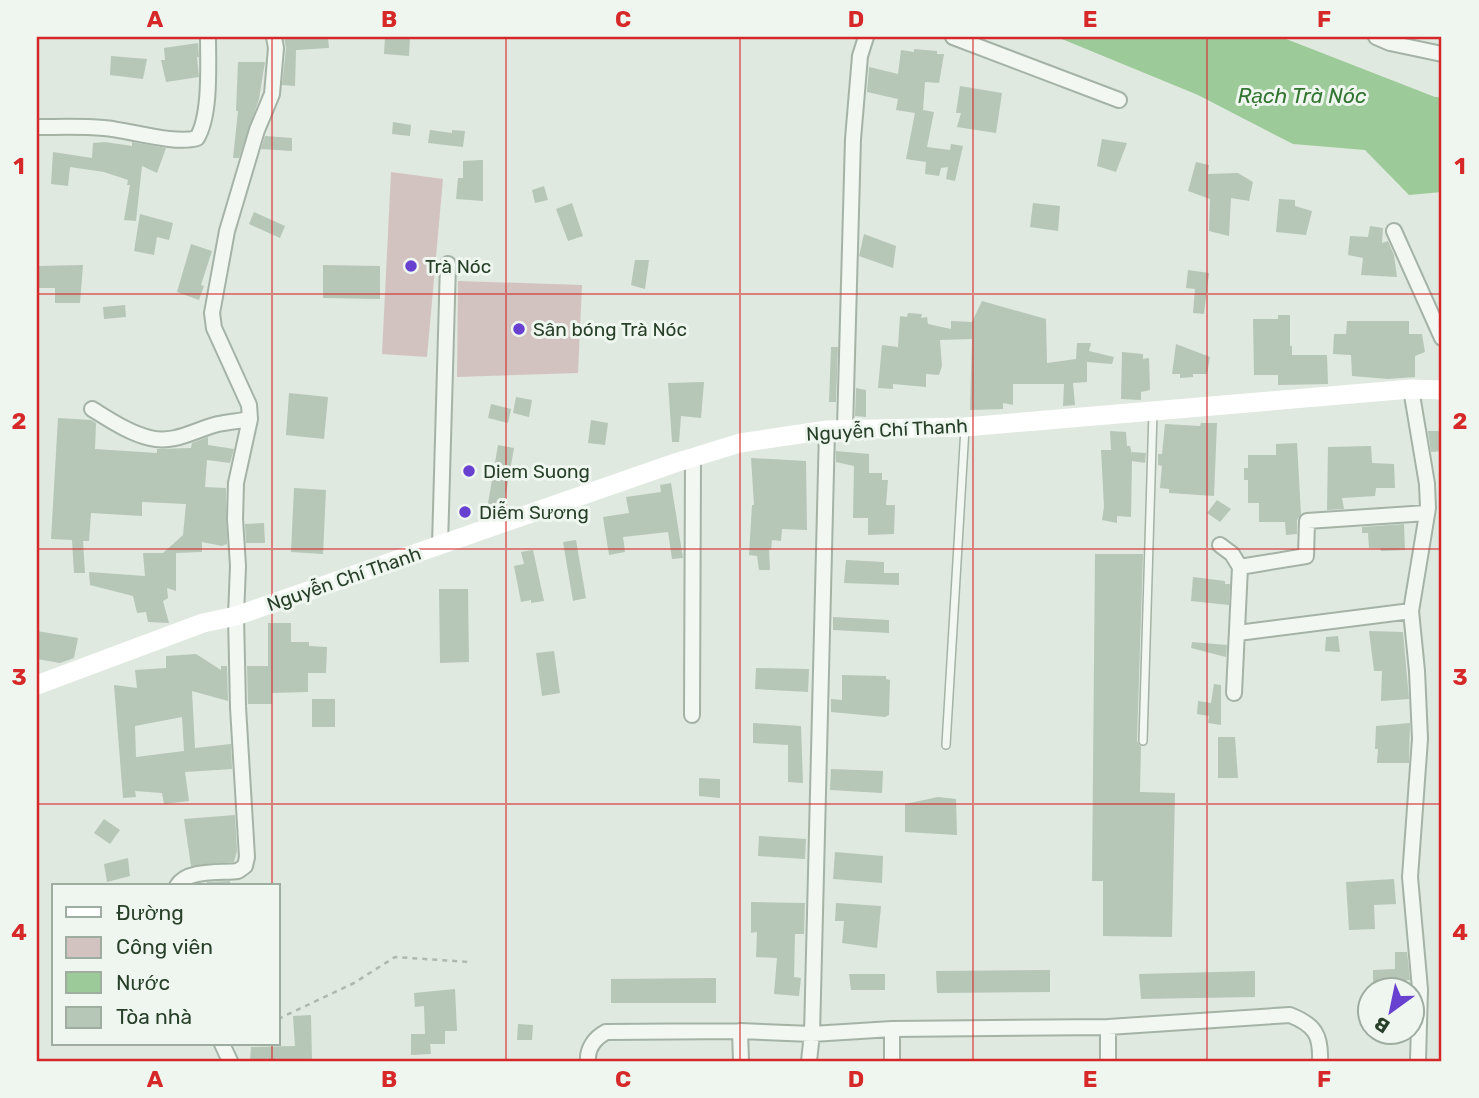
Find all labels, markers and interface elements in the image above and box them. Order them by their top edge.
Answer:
text: A [147,5,164,33]
text: B [381,5,397,33]
text: C [615,5,631,33]
text: D [848,5,864,33]
text: E [1083,5,1097,33]
text: F [1317,5,1331,33]
water label: Rạch Trà Nóc [1238,83,1366,108]
text: 1 [13,152,25,180]
text: 1 [1454,152,1466,180]
place label: Trà Nóc [425,255,491,278]
marker: Trà Nóc [403,258,419,274]
place label: Sân bóng Trà Nóc [533,318,687,341]
marker: Sân bóng Trà Nóc [511,321,527,337]
text: 2 [12,407,26,435]
text: 2 [1453,407,1467,435]
street label: Nguyễn Chí Thanh [806,414,968,446]
place label: Diem Suong [483,460,590,483]
marker: Diem Suong [461,463,477,479]
place label: Diễm Sương [479,500,589,524]
marker: Diễm Sương [457,504,473,520]
street label: Nguyễn Chí Thanh [264,542,424,616]
text: 3 [11,663,27,691]
text: 3 [1452,663,1468,691]
legend [52,884,280,1046]
text: Đường [116,900,184,925]
text: 4 [11,918,27,946]
text: 4 [1452,918,1468,946]
text: Công viên [116,934,213,959]
text: Nước [116,970,170,995]
north arrow [1356,976,1426,1046]
text: Tòa nhà [116,1004,192,1029]
text: B [1370,1012,1394,1038]
text: A [147,1065,164,1093]
text: B [381,1065,397,1093]
text: C [615,1065,631,1093]
text: D [848,1065,864,1093]
text: E [1083,1065,1097,1093]
text: F [1317,1065,1331,1093]

